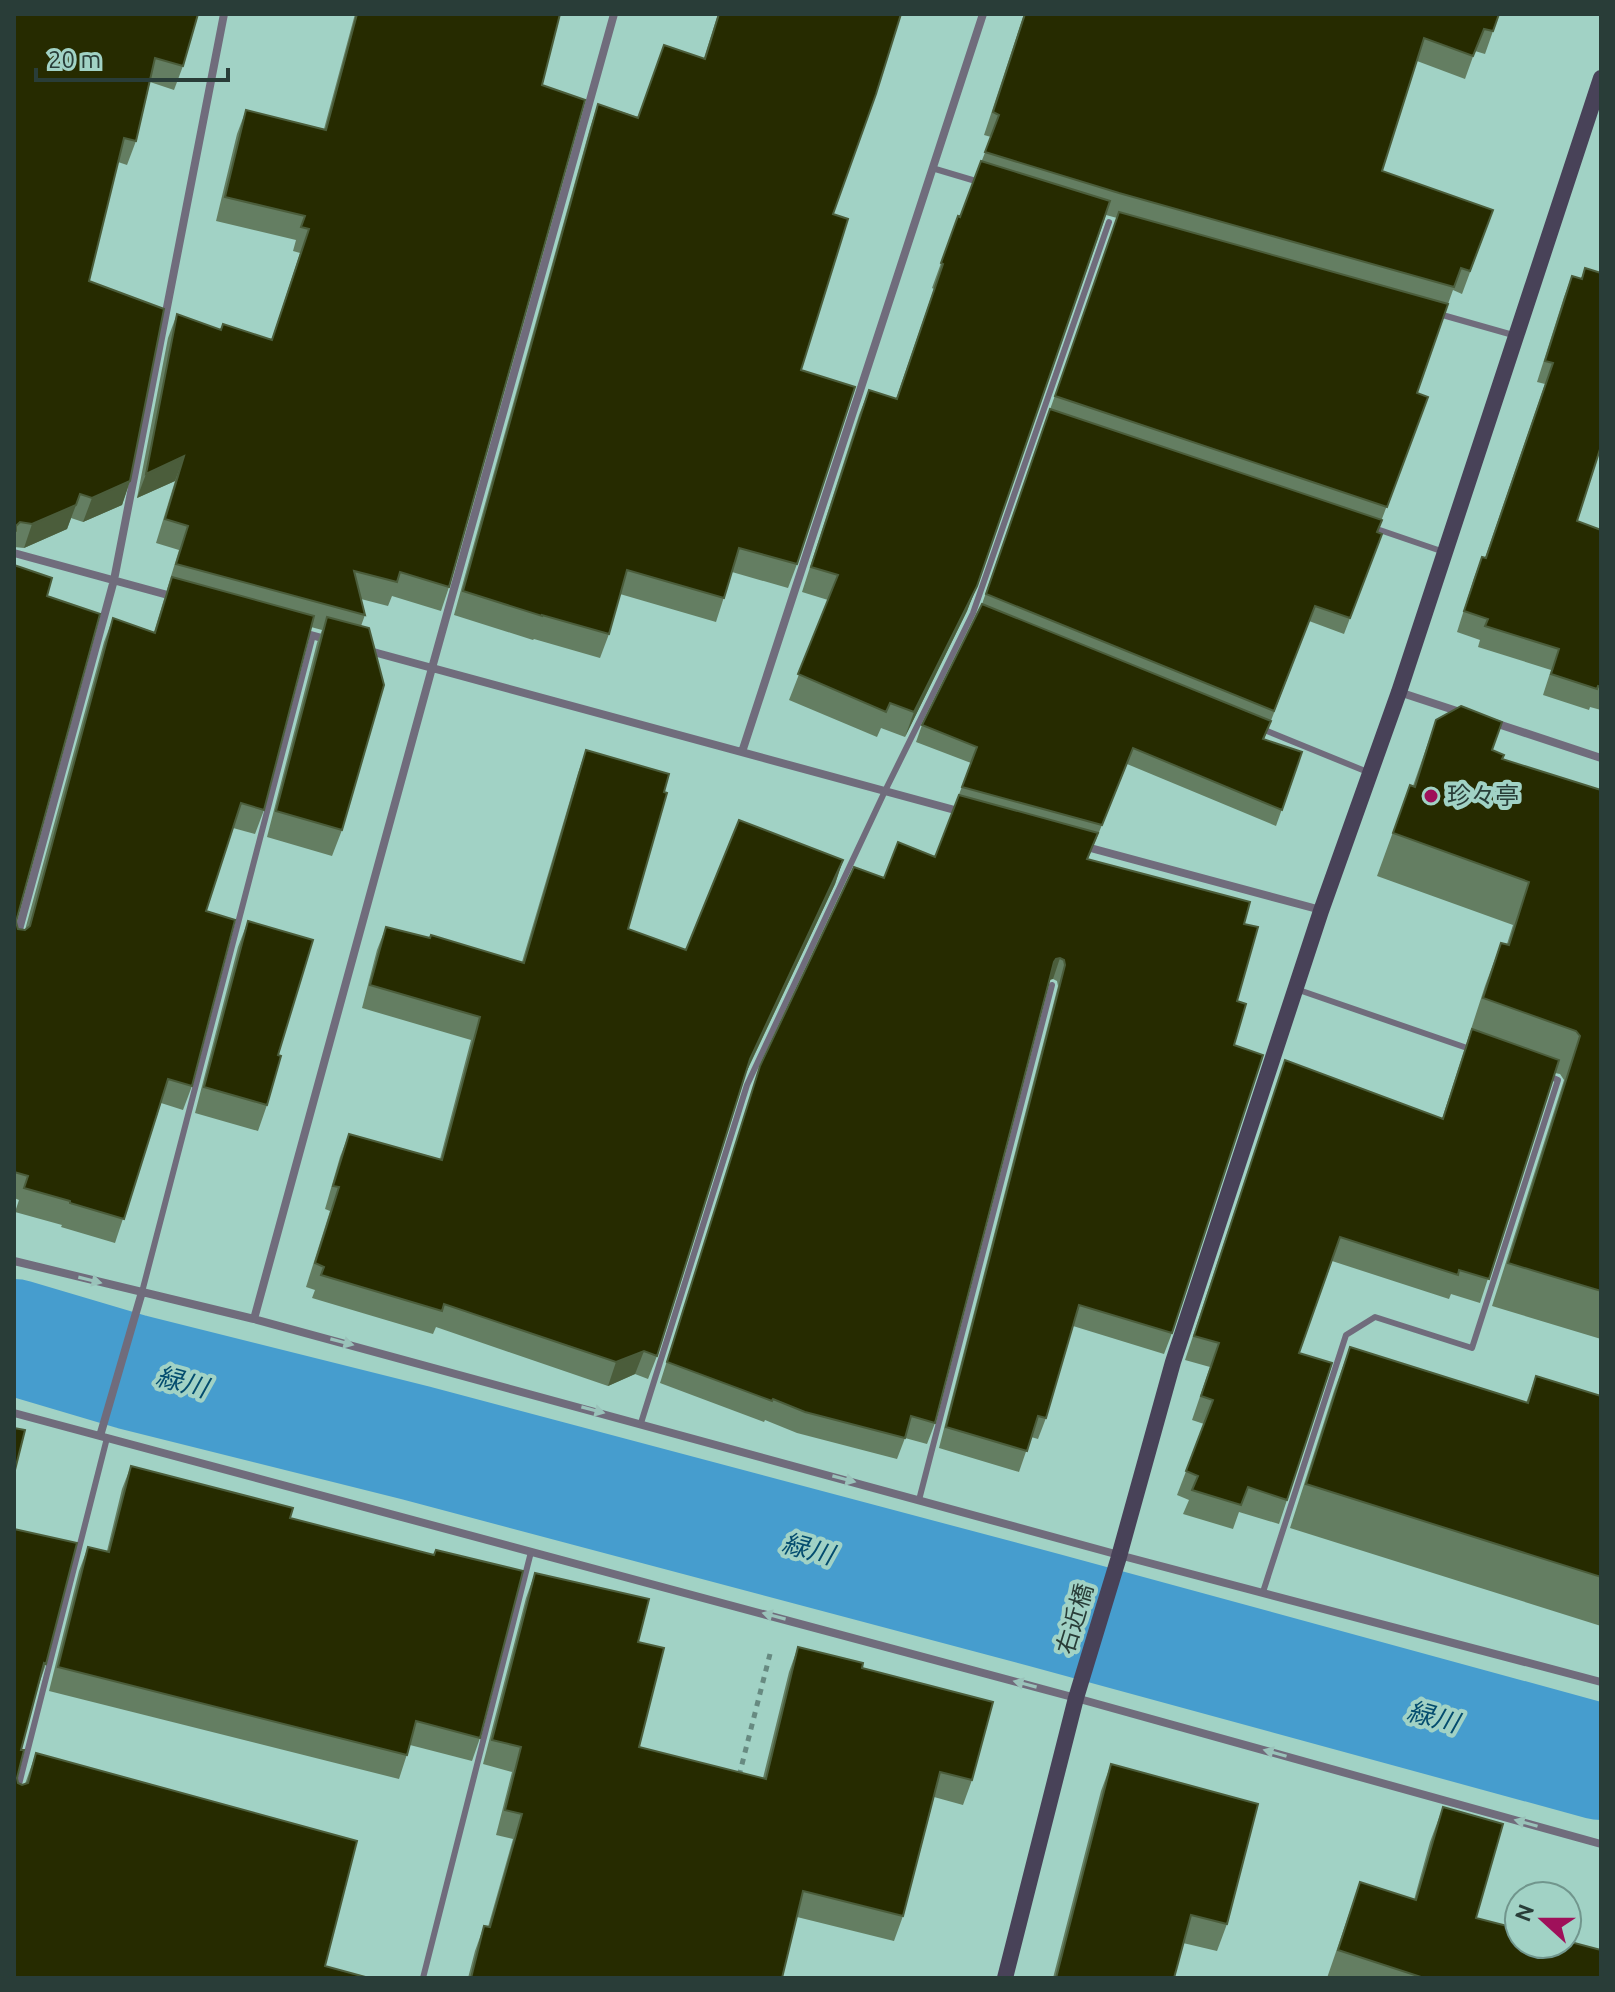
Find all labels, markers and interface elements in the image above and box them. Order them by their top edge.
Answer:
scale bar [36,32,228,82]
text: 20 m [48,46,101,73]
place label: 珍々亭 [1447,782,1519,809]
marker: 珍々亭 [1422,787,1440,805]
one-way arrow [77,1274,102,1286]
one-way arrow [330,1337,355,1349]
water label: 緑川 [153,1361,214,1403]
one-way arrow [581,1405,606,1417]
one-way arrow [832,1473,856,1486]
water label: 緑川 [779,1528,840,1570]
street label: 右近橋 [1051,1580,1098,1657]
one-way arrow [761,1610,786,1622]
one-way arrow [1012,1677,1037,1689]
water label: 緑川 [1404,1696,1465,1738]
one-way arrow [1263,1746,1287,1759]
one-way arrow [1513,1816,1538,1828]
north arrow [1503,1880,1583,1960]
text: N [1509,1901,1538,1925]

